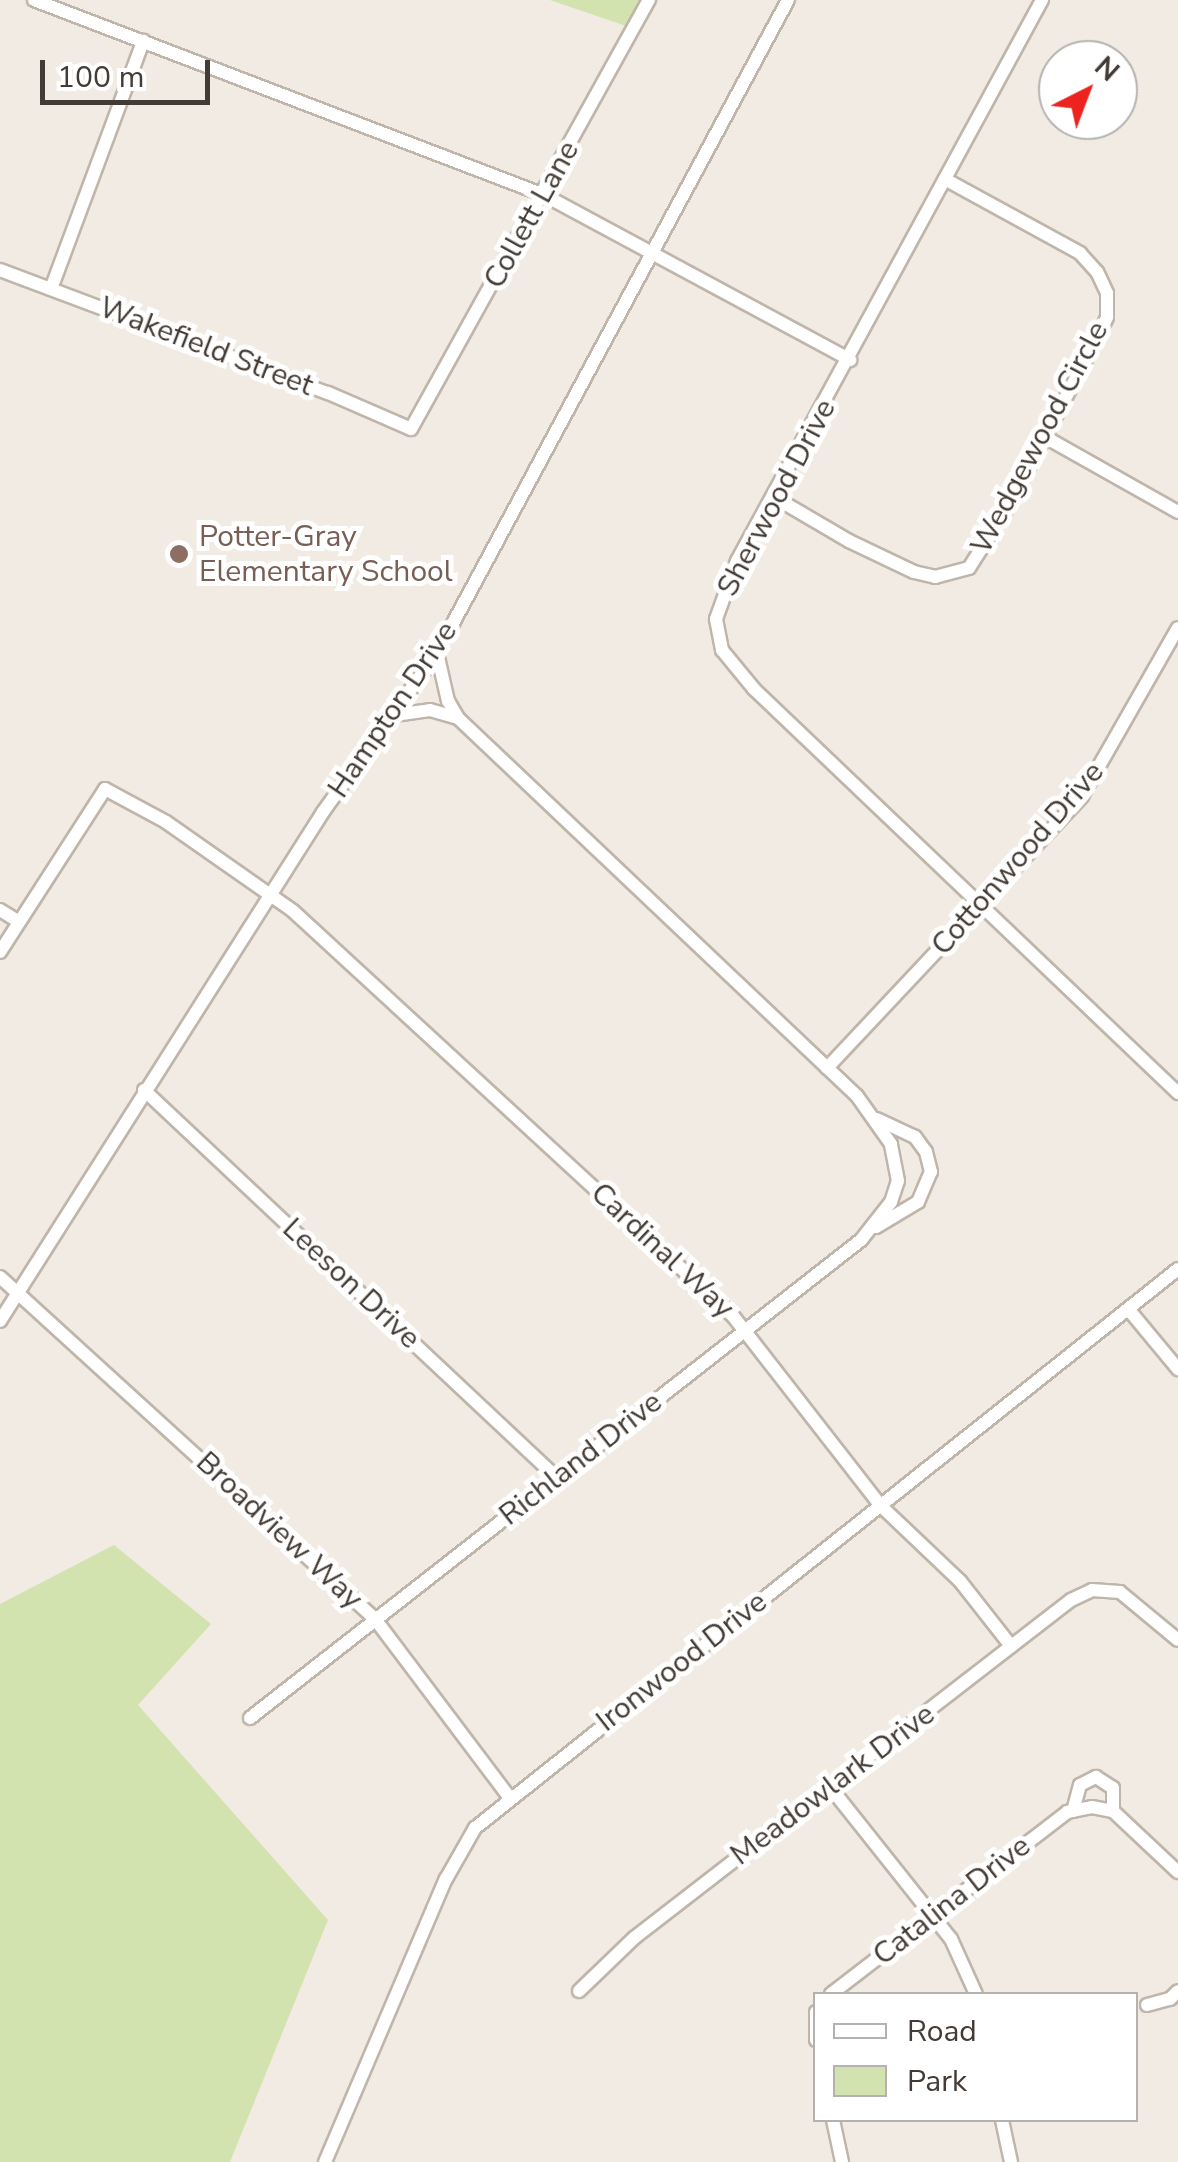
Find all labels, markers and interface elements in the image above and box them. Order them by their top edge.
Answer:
scale bar [45,40,215,102]
north arrow [1038,40,1138,140]
text: N [1086,48,1127,90]
text: 100 m [57,57,144,98]
street label: Collett Lane [477,135,587,295]
street label: Wakefield Street [94,290,318,404]
street label: Wedgewood Circle [964,316,1116,560]
street label: Sherwood Drive [710,393,844,603]
place label: Potter-Gray Elementary School [199,519,453,590]
marker: Potter-Gray Elementary School [168,543,190,565]
street label: Hampton Drive [321,615,465,805]
street label: Cottonwood Drive [924,755,1112,963]
street label: Cardinal Way [583,1176,741,1326]
street label: Leeson Drive [275,1211,427,1357]
street label: Richland Drive [493,1384,669,1534]
street label: Broadview Way [188,1445,370,1617]
street label: Ironwood Drive [590,1584,774,1740]
street label: Meadowlark Drive [724,1697,942,1873]
street label: Catalina Drive [866,1828,1038,1974]
legend [813,1992,1138,2122]
text: Road [907,2011,977,2052]
text: Park [907,2061,967,2102]

